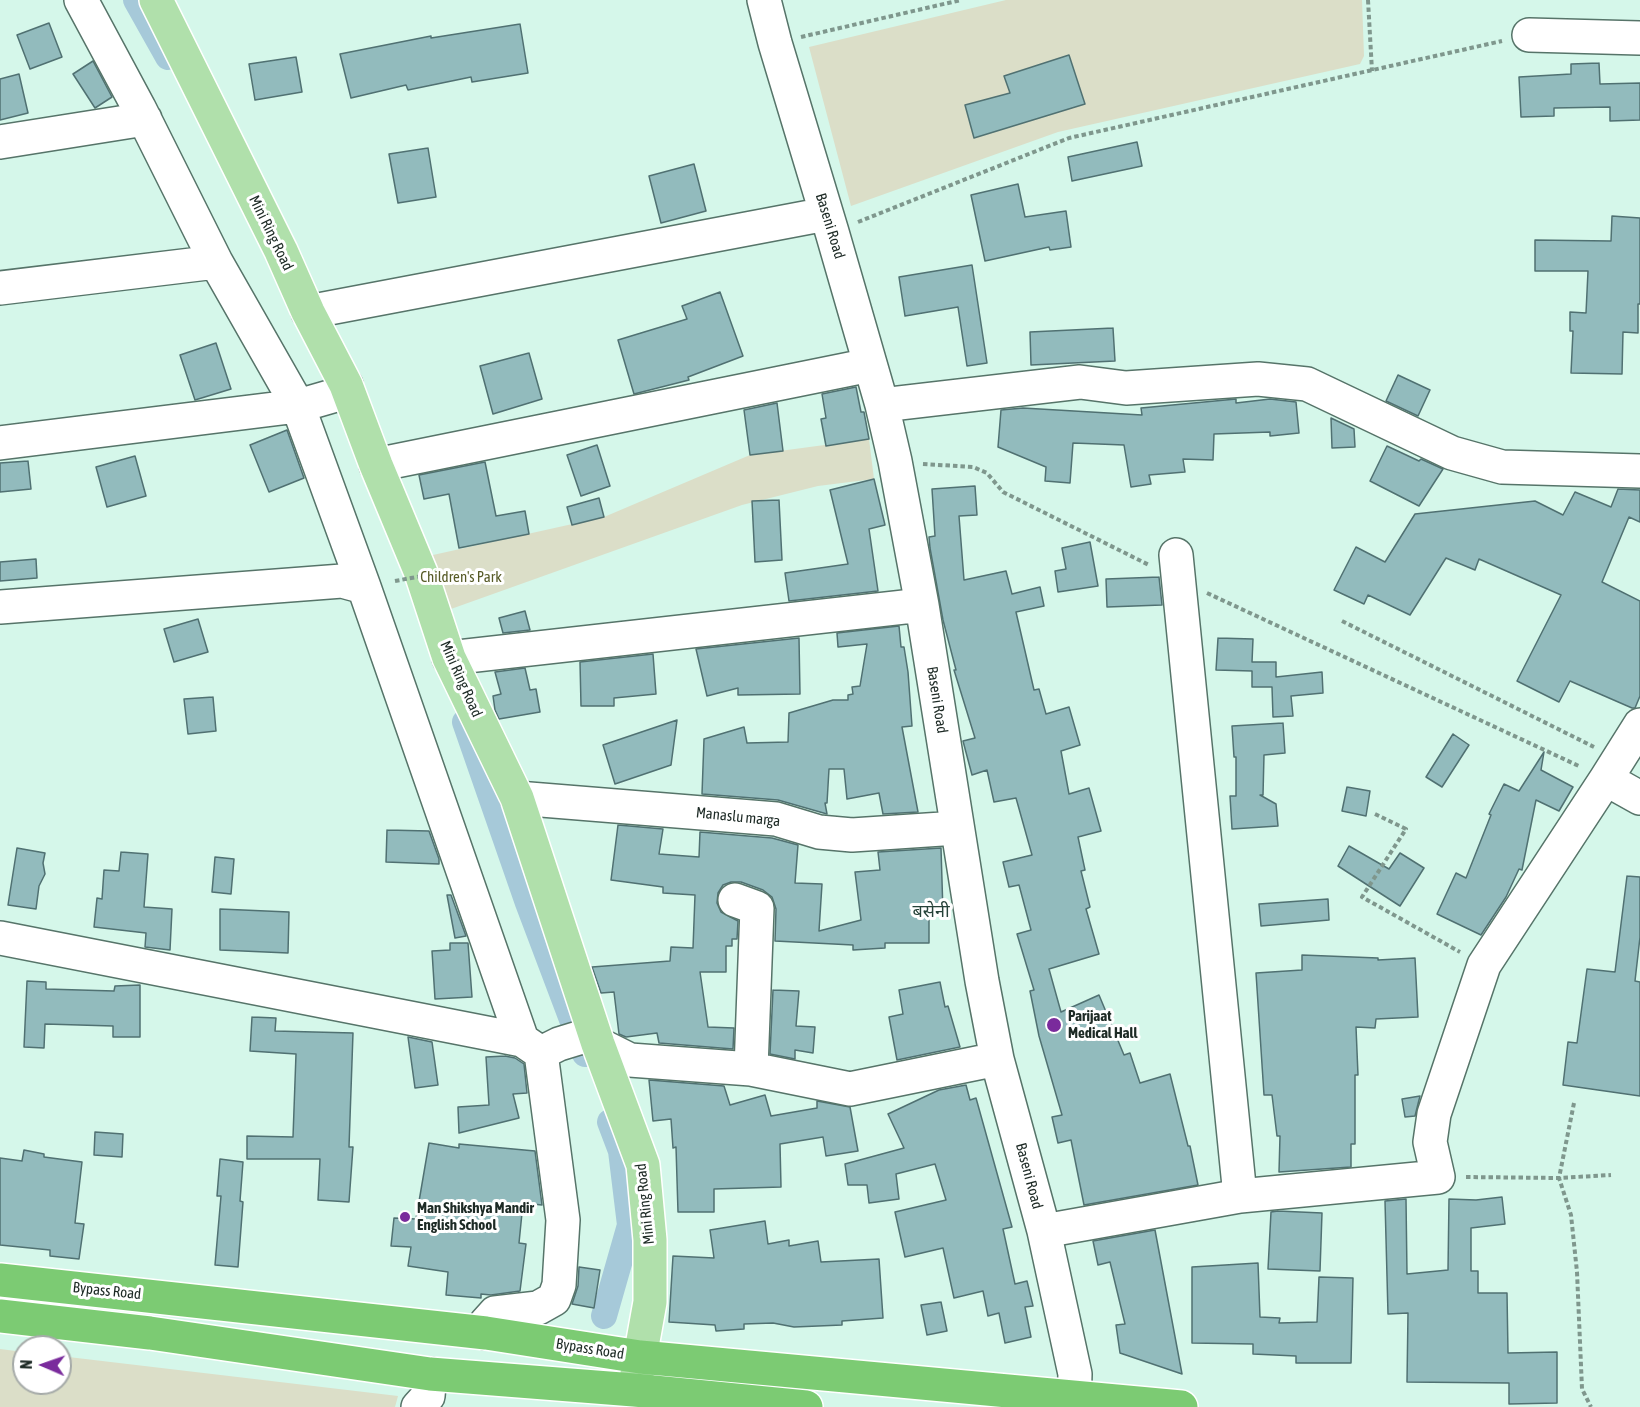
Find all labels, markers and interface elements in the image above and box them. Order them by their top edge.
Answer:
street label: Baseni Road [812,191,848,261]
street label: Mini Ring Road [245,192,297,274]
park label: Children's Park [420,568,502,586]
street label: Mini Ring Road [436,638,486,720]
street label: Baseni Road [923,665,951,735]
street label: Manaslu marga [695,804,781,830]
district label: बसेनी [912,900,950,922]
place label: Parijaat Medical Hall [1068,1007,1138,1042]
marker: Parijaat Medical Hall [1045,1016,1063,1034]
street label: Baseni Road [1012,1141,1046,1211]
street label: Mini Ring Road [632,1162,658,1246]
place label: Man Shikshya Mandir English School [417,1199,534,1234]
marker: Man Shikshya Mandir English School [398,1210,412,1224]
street label: Bypass Road [72,1278,142,1304]
north arrow [12,1335,72,1395]
street label: Bypass Road [555,1335,625,1363]
text: N [17,1359,35,1369]

